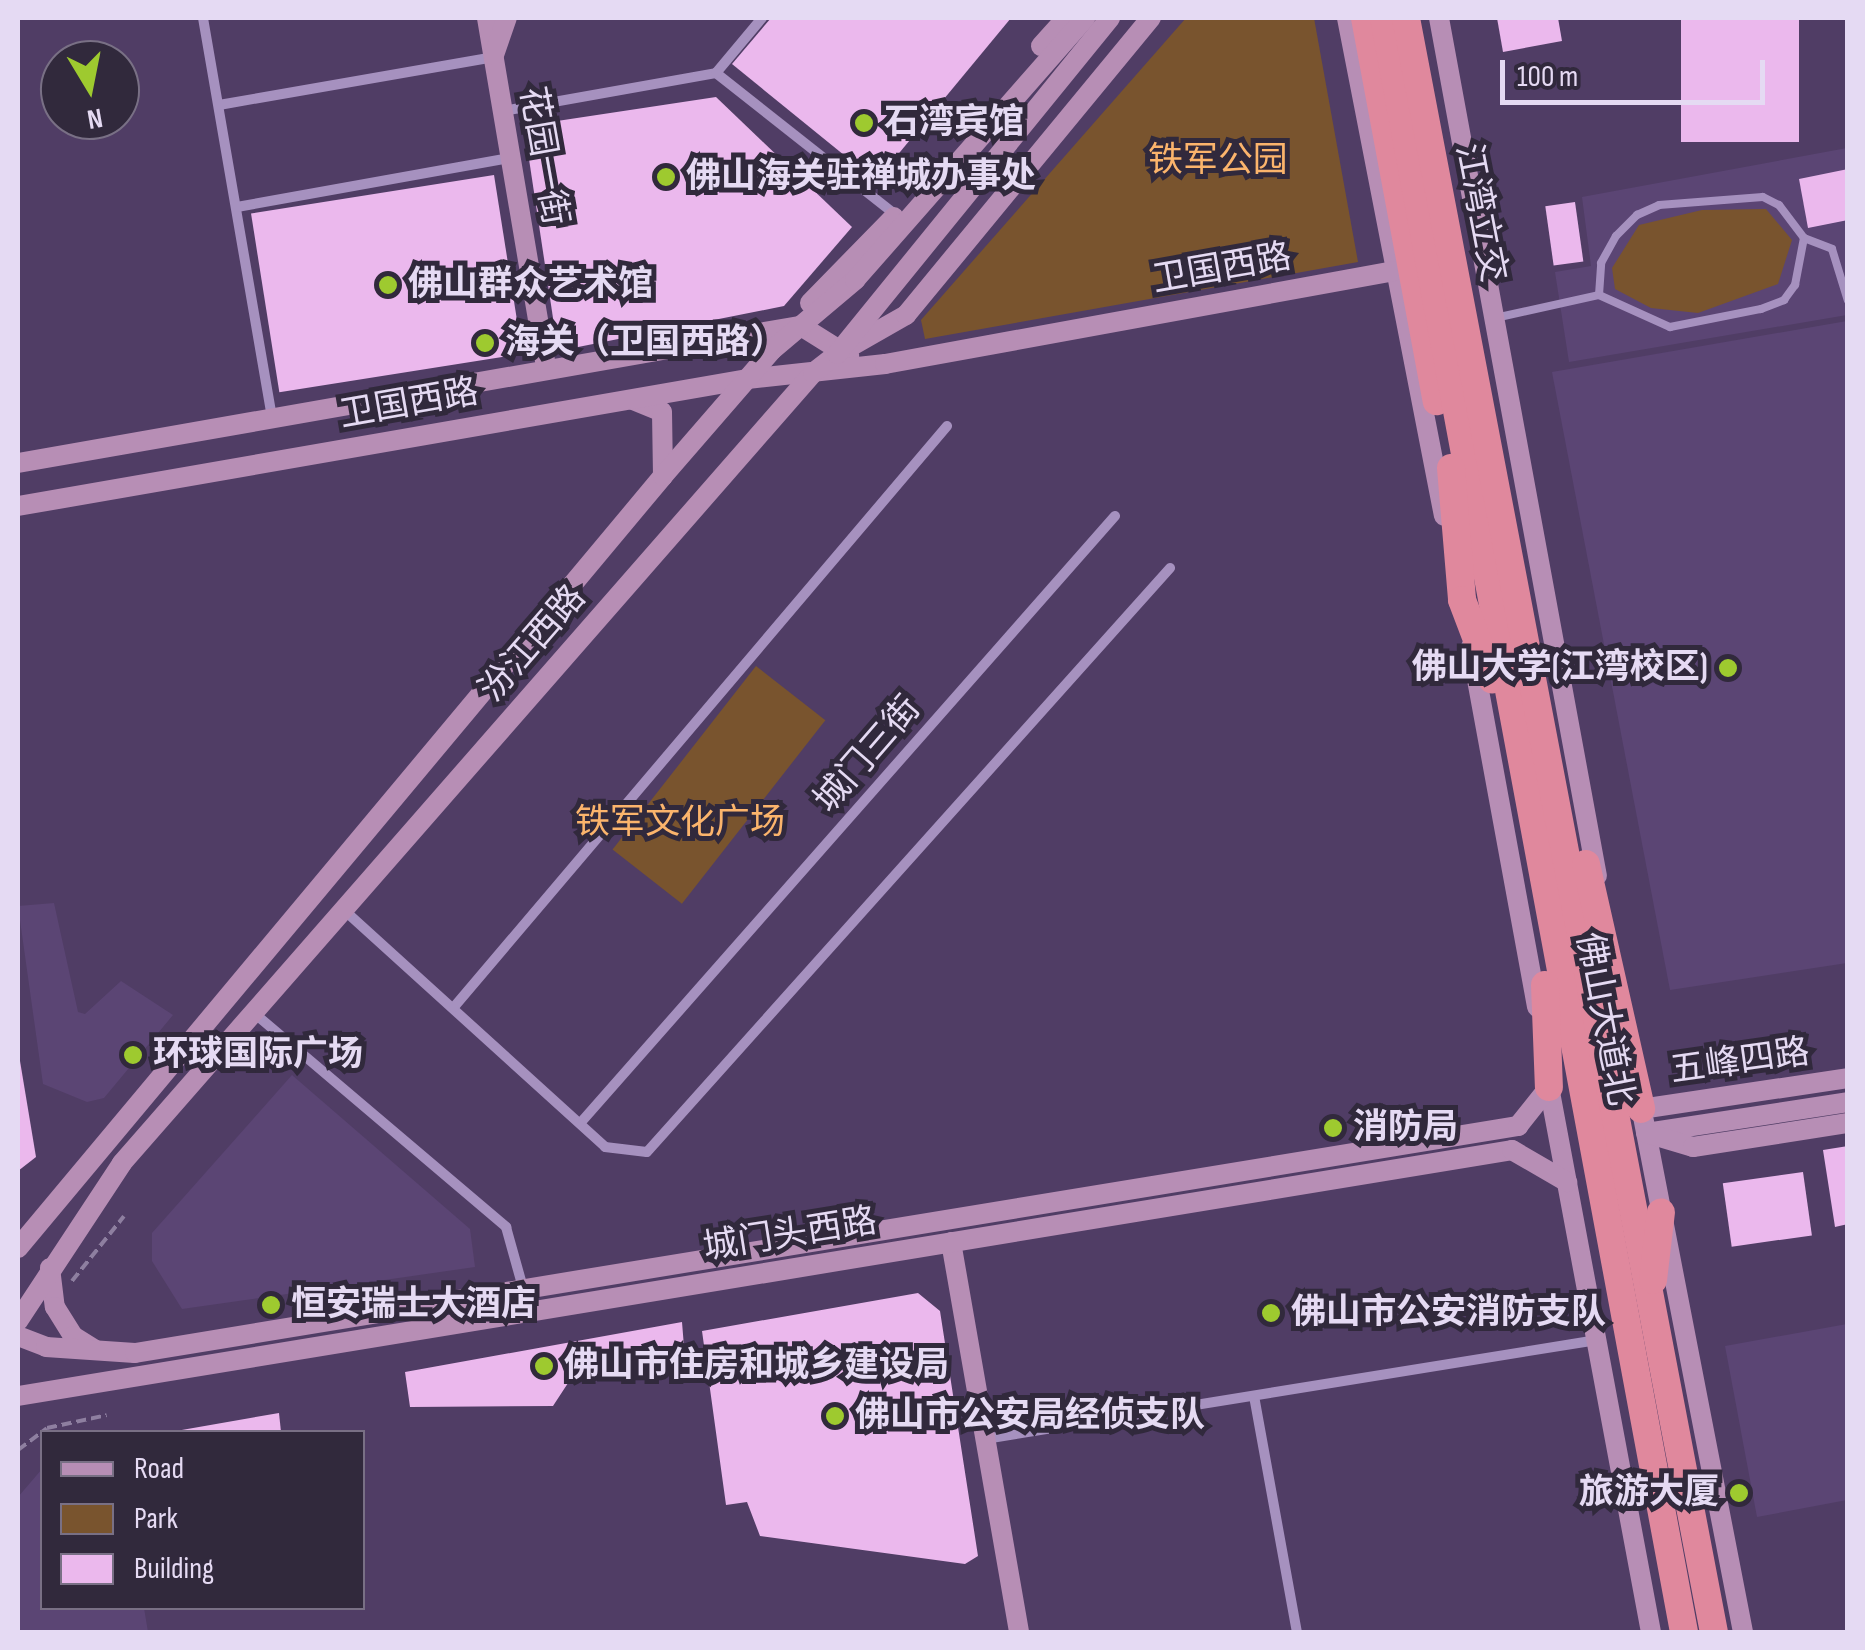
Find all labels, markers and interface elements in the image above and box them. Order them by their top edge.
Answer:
north arrow [40,40,140,140]
scale bar [1505,40,1770,102]
text: 100 m [1517,59,1578,95]
street label: 花园一街 [510,83,576,229]
text: N [85,101,105,136]
place label: 石湾宾馆 [884,102,1024,144]
marker: 石湾宾馆 [853,112,875,134]
park label: 铁军公园 [1148,140,1288,182]
street label: 江湾立交 [1446,140,1514,286]
place label: 佛山海关驻禅城办事处 [686,156,1036,198]
marker: 佛山海关驻禅城办事处 [655,166,677,188]
street label: 卫国西路 [1149,236,1295,302]
place label: 佛山群众艺术馆 [408,264,653,306]
marker: 佛山群众艺术馆 [377,274,399,296]
place label: 海关（卫国西路） [505,322,785,364]
marker: 海关（卫国西路） [474,332,496,354]
street label: 卫国西路 [336,371,482,437]
street label: 汾江西路 [471,577,595,711]
place label: 佛山大学(江湾校区) [1412,647,1708,689]
marker: 佛山大学(江湾校区) [1717,657,1739,679]
street label: 城门三街 [806,688,930,822]
park label: 铁军文化广场 [575,802,785,844]
street label: 佛山大道北 [1567,929,1641,1109]
street label: 五峰四路 [1668,1031,1812,1093]
place label: 环球国际广场 [153,1034,363,1076]
marker: 环球国际广场 [122,1044,144,1066]
place label: 消防局 [1353,1107,1458,1149]
marker: 消防局 [1322,1117,1344,1139]
street label: 城门头西路 [700,1201,880,1269]
place label: 恒安瑞士大酒店 [291,1284,536,1326]
place label: 佛山市公安消防支队 [1291,1292,1606,1334]
marker: 恒安瑞士大酒店 [260,1294,282,1316]
marker: 佛山市公安消防支队 [1260,1302,1282,1324]
place label: 佛山市住房和城乡建设局 [564,1345,949,1387]
marker: 佛山市住房和城乡建设局 [533,1355,555,1377]
place label: 佛山市公安局经侦支队 [855,1395,1205,1437]
marker: 佛山市公安局经侦支队 [824,1405,846,1427]
legend [40,1430,365,1610]
text: Road [134,1451,184,1487]
place label: 旅游大厦 [1579,1472,1719,1514]
marker: 旅游大厦 [1728,1482,1750,1504]
text: Park [134,1501,178,1537]
text: Building [134,1551,214,1587]

